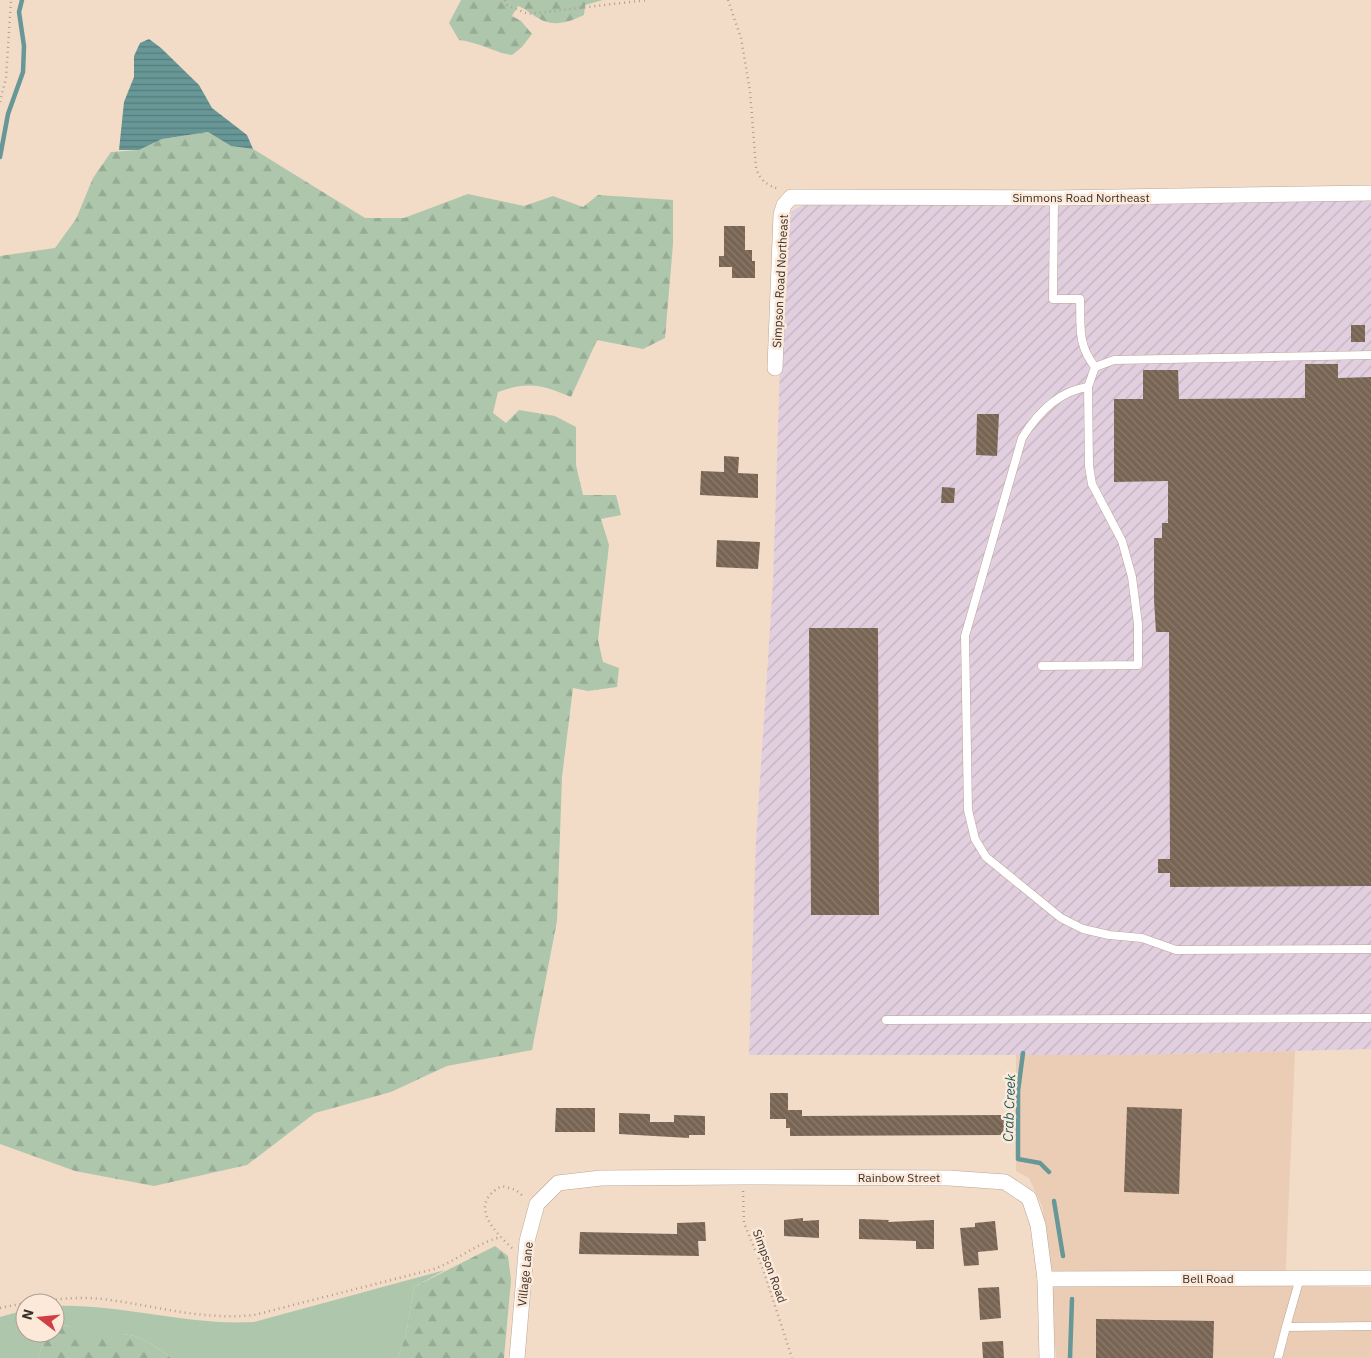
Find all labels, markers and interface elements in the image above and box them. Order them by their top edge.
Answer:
street label: Simmons Road Northeast [1012,190,1150,205]
street label: Simpson Road Northeast [769,214,791,348]
water label: Crab Creek [999,1073,1019,1142]
street label: Rainbow Street [858,1170,940,1185]
street label: Simpson Road [750,1227,790,1305]
street label: Village Lane [514,1241,536,1307]
street label: Bell Road [1182,1271,1234,1286]
north arrow [15,1293,65,1343]
text: N [17,1307,38,1322]

